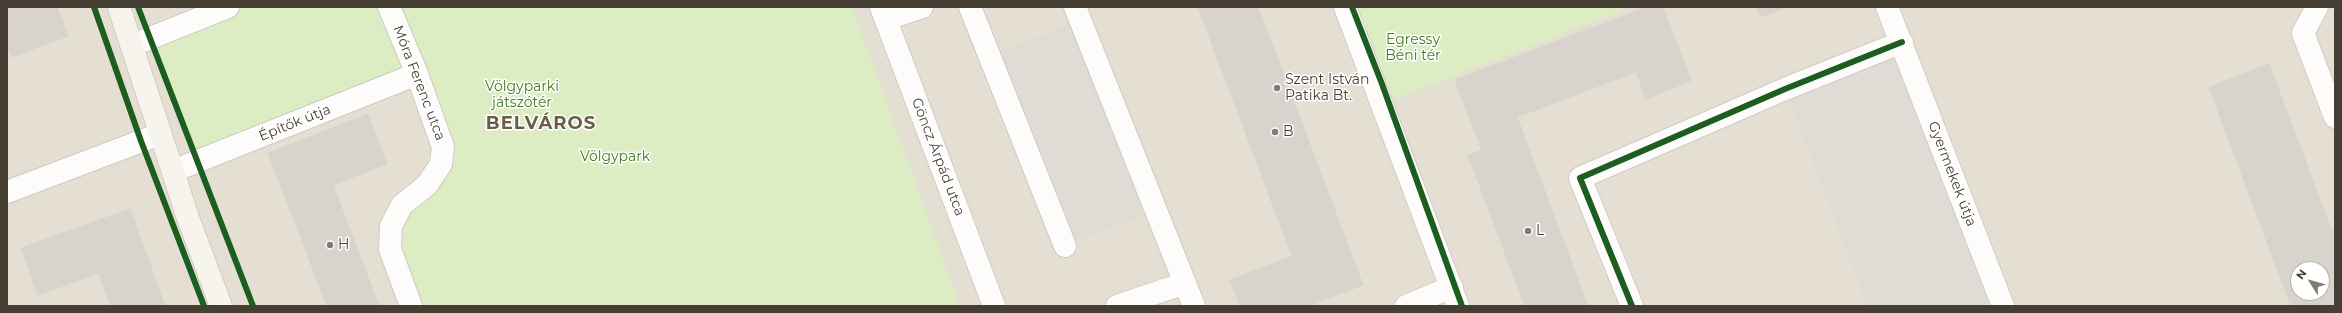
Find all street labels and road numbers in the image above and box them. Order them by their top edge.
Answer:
street label: Móra Ferenc utca [389,23,449,143]
street label: Göncz Árpád utca [908,96,968,218]
street label: Építők útja [257,101,333,145]
street label: Gyermekek útja [1924,119,1980,229]

